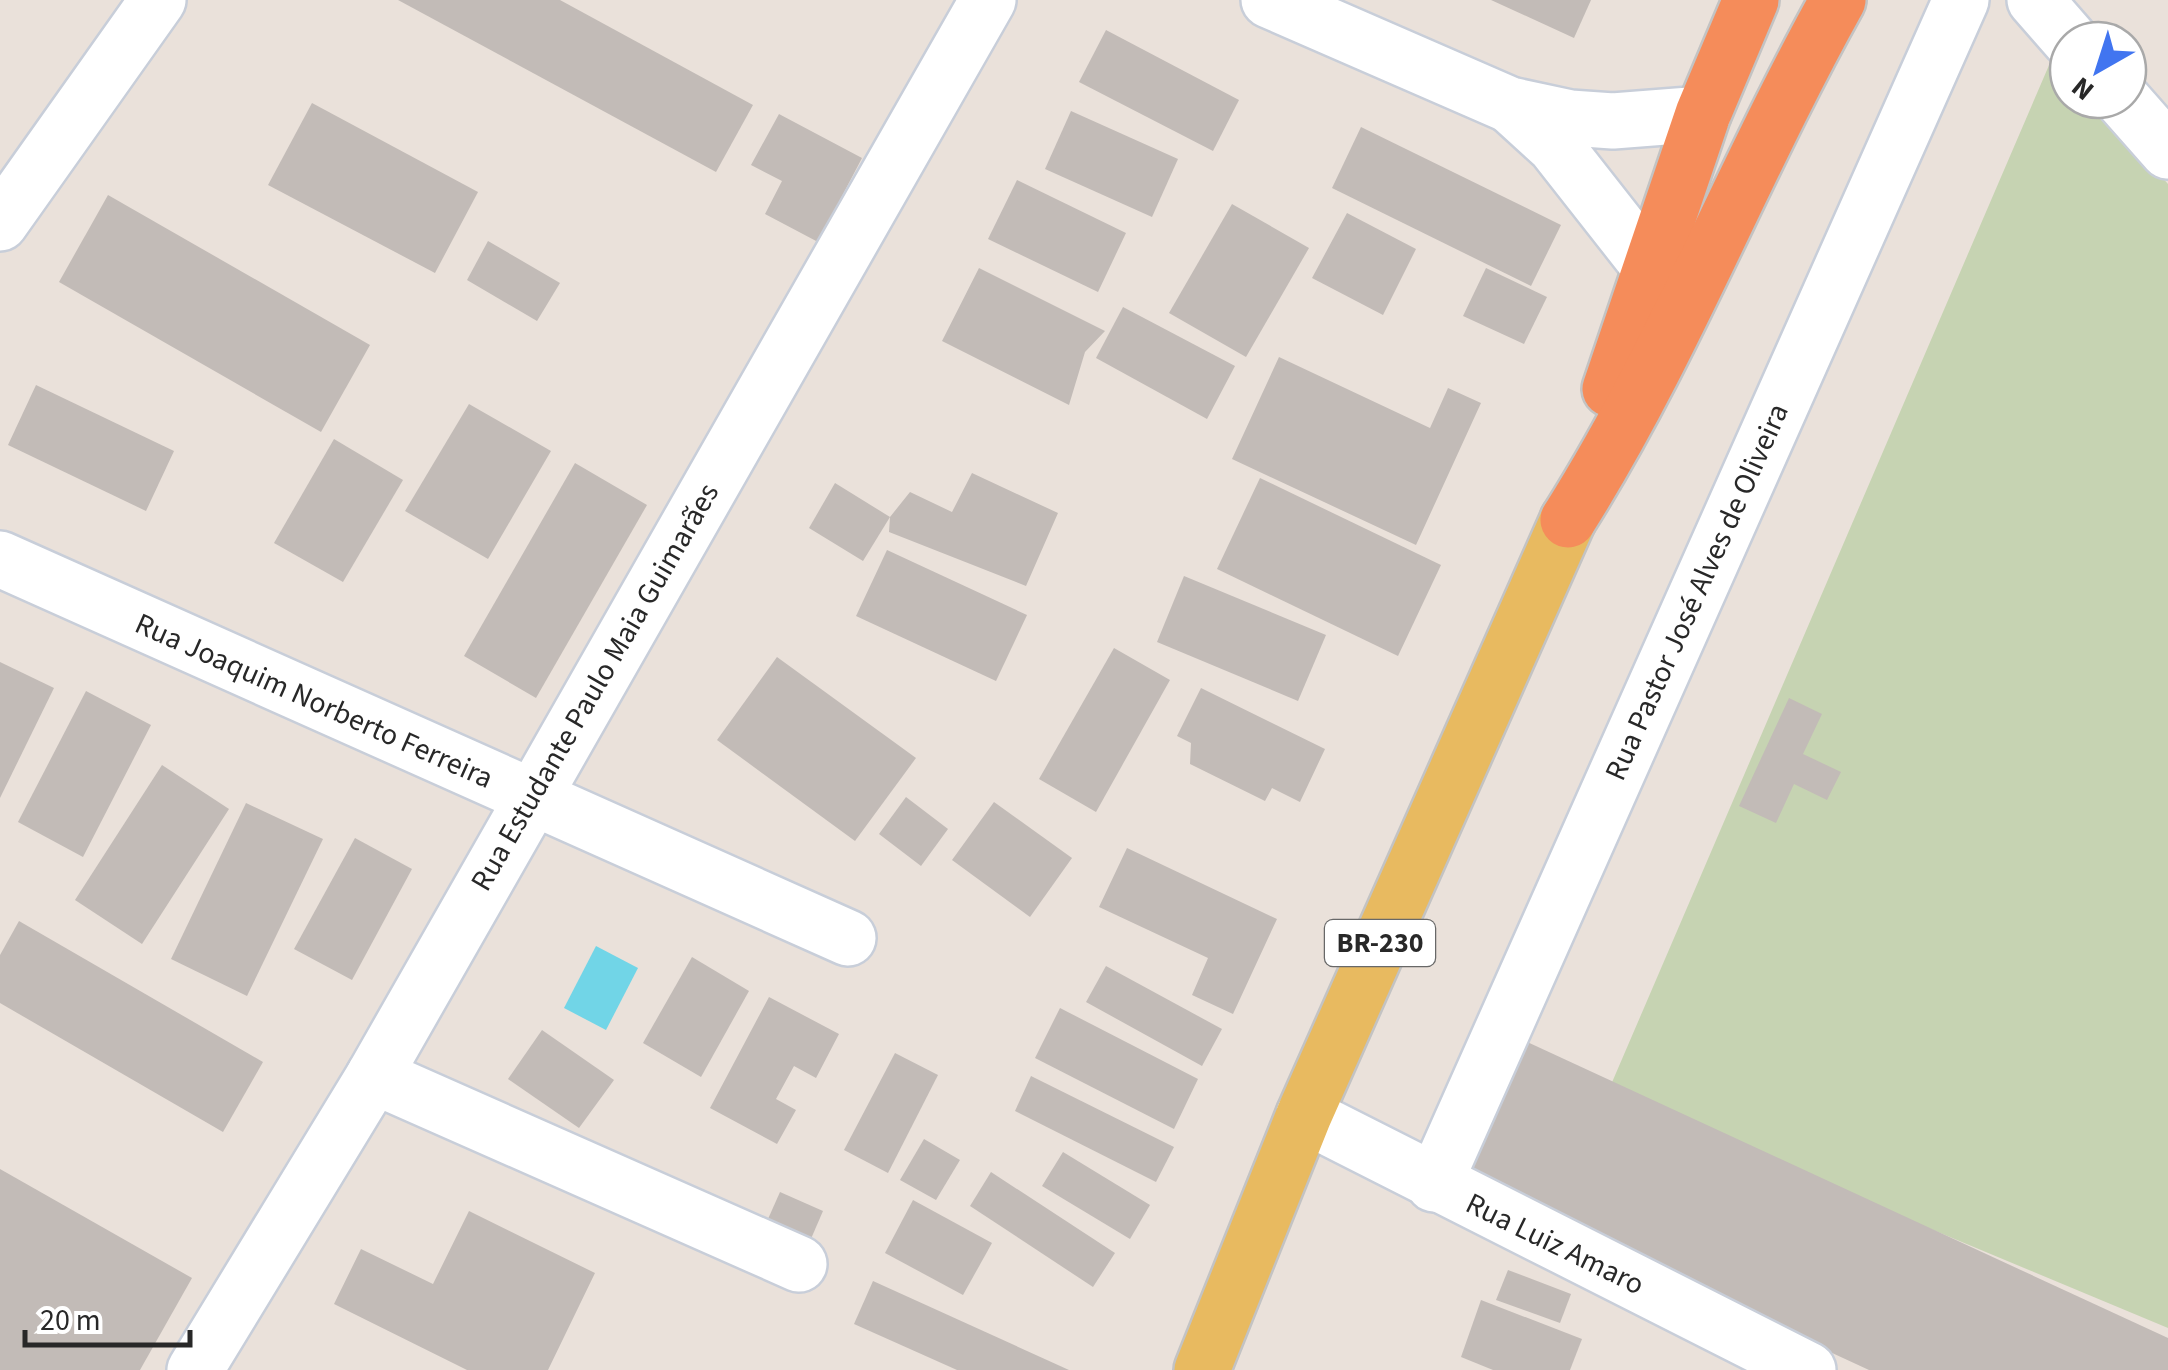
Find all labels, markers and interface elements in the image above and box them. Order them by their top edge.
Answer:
north arrow [2048,20,2148,120]
text: N [2063,67,2103,110]
street label: Rua Pastor José Alves de Oliveira [1594,397,1800,787]
street label: Rua Estudante Paulo Maia Guimarães [460,475,730,899]
street label: Rua Joaquim Norberto Ferreira [128,602,500,800]
road number: BR-230 [1325,920,1435,966]
street label: Rua Luiz Amaro [1458,1182,1652,1306]
scale bar [25,1285,190,1347]
text: 20 m [40,1299,101,1342]

